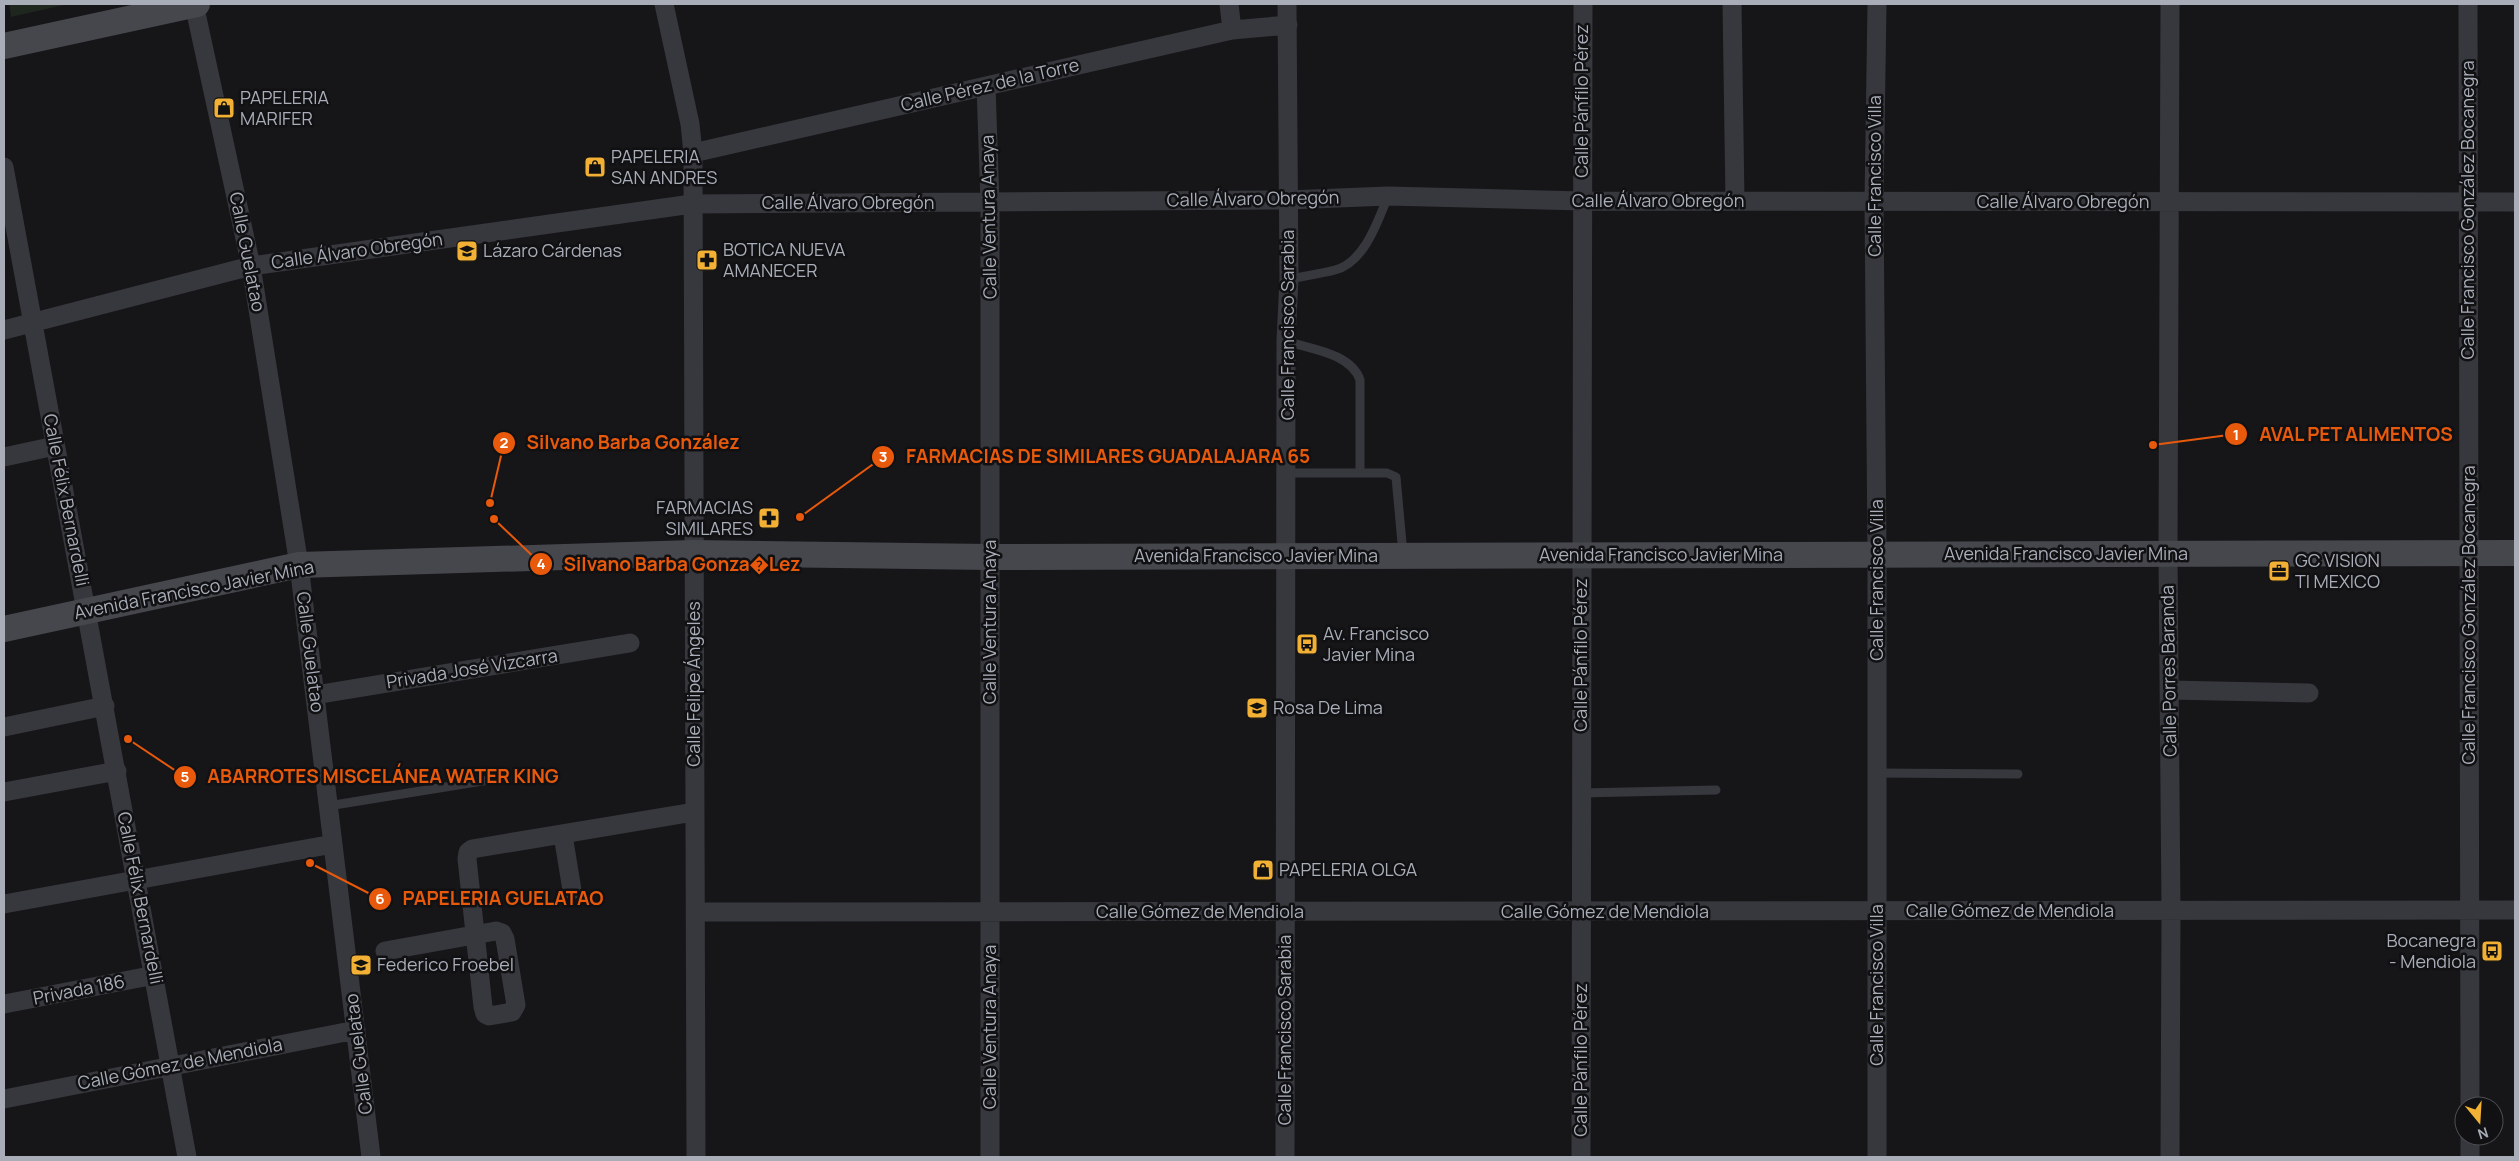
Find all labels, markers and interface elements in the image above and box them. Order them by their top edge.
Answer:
street label: Calle Pánfilo Pérez [1569,24,1593,178]
street label: Calle Pérez de la Torre [898,52,1081,116]
street label: Calle Francisco González Bocanegra [2455,61,2479,359]
place label: PAPELERIA MARIFER [240,85,330,130]
street label: Calle Francisco Villa [1862,95,1886,257]
shop icon: PAPELERIA MARIFER [212,96,236,120]
street label: Calle Ventura Anaya [975,135,1001,299]
place label: PAPELERIA SAN ANDRES [611,144,717,189]
shop icon: PAPELERIA SAN ANDRES [583,155,607,179]
street label: Calle Álvaro Obregón [1166,184,1340,212]
street label: Calle Álvaro Obregón [1572,188,1744,212]
street label: Calle Álvaro Obregón [1977,189,2149,213]
street label: Calle Guelatao [225,190,271,314]
street label: Calle Álvaro Obregón [762,190,934,214]
street label: Calle Álvaro Obregón [270,226,444,274]
street label: Calle Francisco Sarabia [1275,230,1299,420]
place label: BOTICA NUEVA AMANECER [723,237,846,282]
place label: Lázaro Cárdenas [483,238,622,262]
school or university icon: Lázaro Cárdenas [455,239,479,263]
pharmacy icon: BOTICA NUEVA AMANECER [695,248,719,272]
street label: Calle Félix Bernardelli [39,412,95,588]
callout: AVAL PET ALIMENTOS [2223,417,2463,451]
text: AVAL PET ALIMENTOS [2259,421,2453,447]
text: 1 [2233,424,2239,445]
callout: Silvano Barba González [492,426,750,460]
text: Silvano Barba González [526,429,740,455]
text: 2 [500,432,509,453]
callout: FARMACIAS DE SIMILARES GUADALAJARA 65 [871,440,1320,474]
text: FARMACIAS DE SIMILARES GUADALAJARA 65 [906,443,1310,469]
text: 3 [879,446,887,467]
street label: Calle Francisco González Bocanegra [2456,466,2480,764]
place label: FARMACIAS SIMILARES [656,495,753,540]
street label: Calle Francisco Villa [1864,499,1888,661]
pharmacy icon: FARMACIAS SIMILARES [757,506,781,530]
street label: Calle Ventura Anaya [977,540,1001,704]
street label: Avenida Francisco Javier Mina [1944,541,2188,565]
street label: Avenida Francisco Javier Mina [1539,542,1783,566]
street label: Avenida Francisco Javier Mina [1134,543,1378,567]
callout: Silvano Barba Gonza�Lez [528,547,810,581]
place label: GC VISION TI MEXICO [2295,548,2380,593]
text: Silvano Barba Gonza�Lez [563,551,801,577]
text: 4 [536,553,546,574]
street label: Avenida Francisco Javier Mina [72,554,316,624]
office icon: GC VISION TI MEXICO [2267,559,2291,583]
street label: Calle Pánfilo Pérez [1568,578,1592,732]
street label: Calle Porres Baranda [2155,585,2181,757]
street label: Calle Guelatao [292,590,330,714]
street label: Calle Felipe Ángeles [681,601,705,767]
place label: Av. Francisco Javier Mina [1323,621,1429,666]
bus stop icon: Av. Francisco Javier Mina [1295,632,1319,656]
street label: Privada José Vizcarra [385,643,559,693]
place label: Rosa De Lima [1273,695,1383,719]
school or university icon: Rosa De Lima [1245,696,1269,720]
callout: ABARROTES MISCELÁNEA WATER KING [173,760,569,794]
text: ABARROTES MISCELÁNEA WATER KING [207,763,559,789]
text: 5 [181,766,190,787]
street label: Calle Félix Bernardelli [113,810,169,986]
place label: PAPELERIA OLGA [1279,857,1418,881]
shop icon: PAPELERIA OLGA [1251,858,1275,882]
callout: PAPELERIA GUELATAO [368,882,614,916]
text: PAPELERIA GUELATAO [402,885,604,911]
text: 6 [375,888,385,909]
street label: Calle Gómez de Mendiola [1906,898,2114,922]
street label: Calle Gómez de Mendiola [1096,899,1304,923]
street label: Calle Gómez de Mendiola [1501,899,1709,923]
street label: Calle Francisco Villa [1864,904,1888,1066]
place label: Bocanegra - Mendiola [2386,928,2476,973]
street label: Calle Francisco Sarabia [1272,935,1296,1125]
bus stop icon: Bocanegra - Mendiola [2480,939,2504,963]
street label: Calle Ventura Anaya [977,945,1001,1109]
place label: Federico Froebel [377,952,514,976]
school or university icon: Federico Froebel [349,953,373,977]
street label: Privada 186 [31,968,127,1010]
street label: Calle Pánfilo Pérez [1568,983,1592,1137]
street label: Calle Guelatao [339,992,377,1116]
street label: Calle Gómez de Mendiola [75,1031,284,1095]
north arrow [2454,1096,2504,1146]
text: N [2475,1123,2491,1144]

